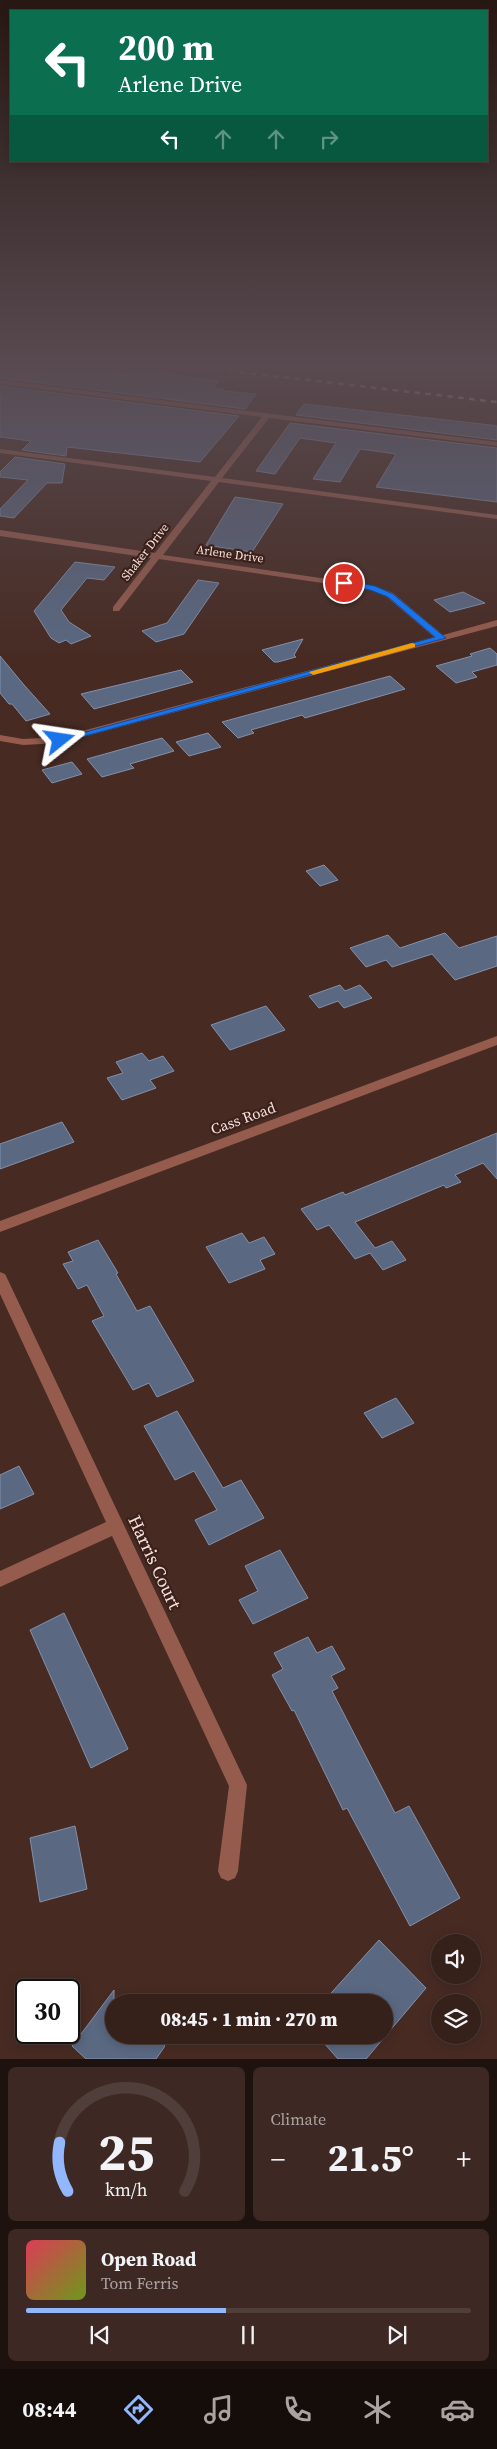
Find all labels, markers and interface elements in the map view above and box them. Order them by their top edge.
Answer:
text: 200 m [118,24,214,72]
icon: left [35,30,100,95]
text: Arlene Drive [118,69,242,99]
icon: left [156,125,184,153]
icon: ahead [209,125,237,153]
icon: ahead [262,125,290,153]
icon: right [315,125,343,153]
street label: Shaker Drive [118,520,172,584]
street label: Arlene Drive [195,541,265,567]
pin [323,562,365,604]
icon: arrive [330,569,358,597]
position arrow [33,713,85,765]
street label: Cass Road [208,1096,279,1139]
street label: Harris Court [122,1511,188,1613]
map controls [431,1934,481,2044]
button: sound [431,1934,481,1984]
speed limit sign: 30 [15,1979,80,2044]
button: layers [431,1994,481,2044]
text: 08:45 · 1 min · 270 m [160,2006,338,2032]
text: Climate [271,2108,326,2130]
text: 25 [98,2116,154,2187]
text: 21.5° [327,2132,414,2184]
text: − [271,2140,285,2178]
text: + [456,2140,471,2178]
text: km/h [105,2177,148,2202]
text: Open Road [101,2246,196,2272]
text: Tom Ferris [101,2272,179,2294]
icon: previous [86,2321,114,2349]
icon: pause [234,2321,262,2349]
icon: next [383,2321,411,2349]
icon: directions [121,2392,156,2427]
icon: music [201,2392,236,2427]
icon: phone [280,2392,315,2427]
icon: climate [360,2392,395,2427]
icon: car [440,2392,475,2427]
text: 08:44 [22,2394,77,2424]

